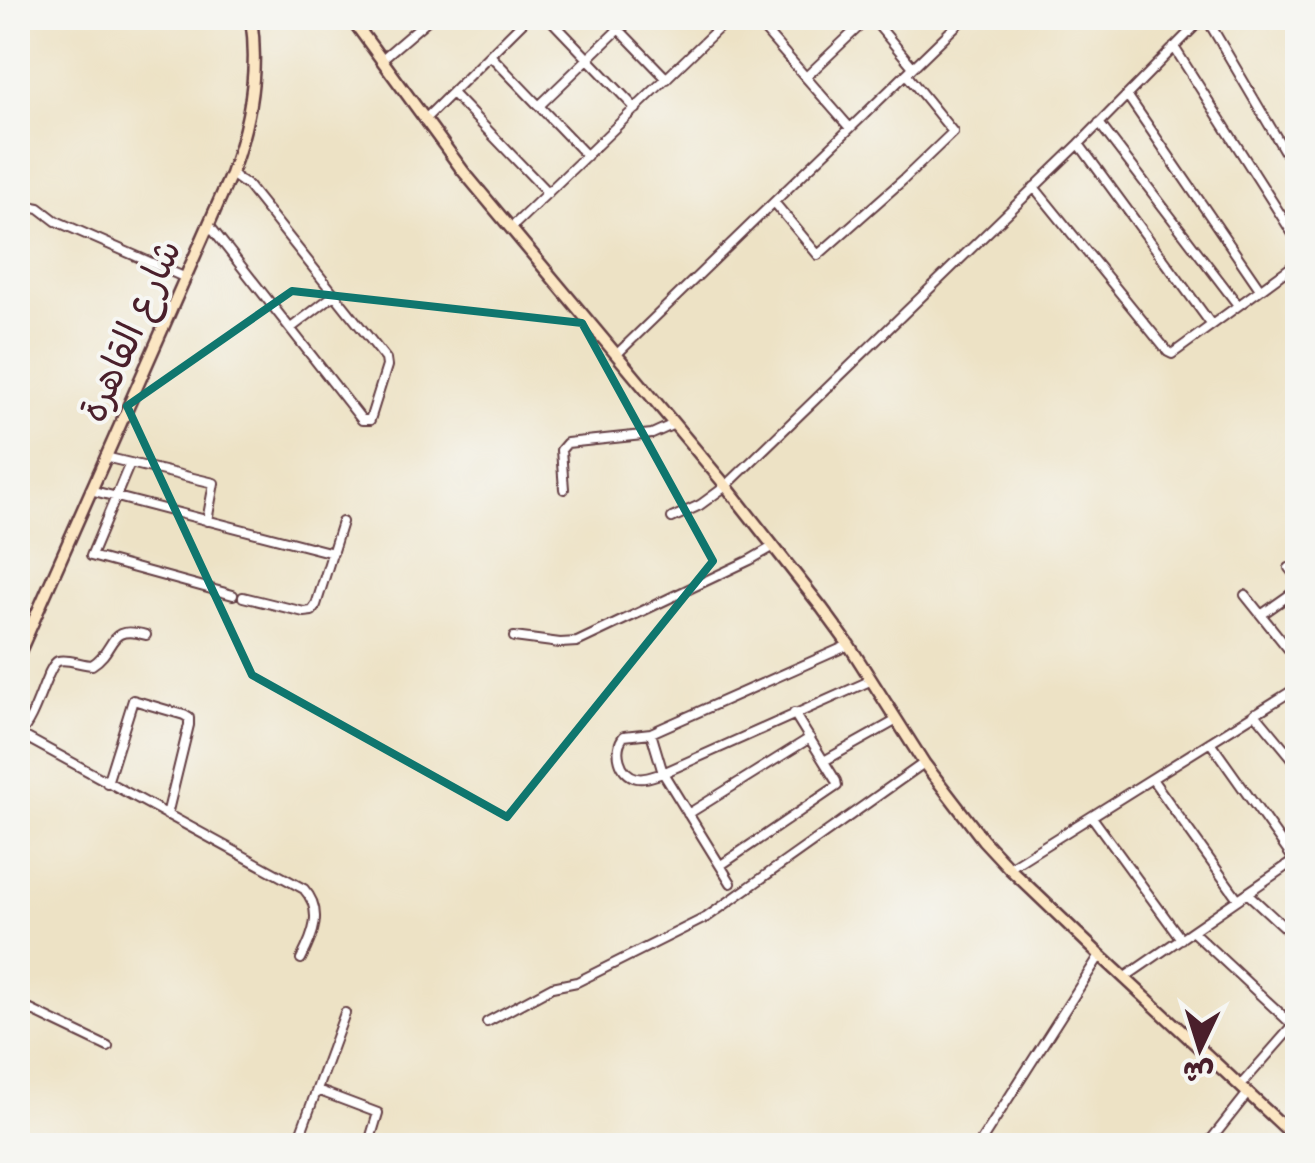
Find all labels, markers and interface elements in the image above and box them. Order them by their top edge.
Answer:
street label: شارع القاهرة [66,230,194,431]
north arrow [1150,998,1250,1098]
text: ش [1182,1053,1215,1093]

